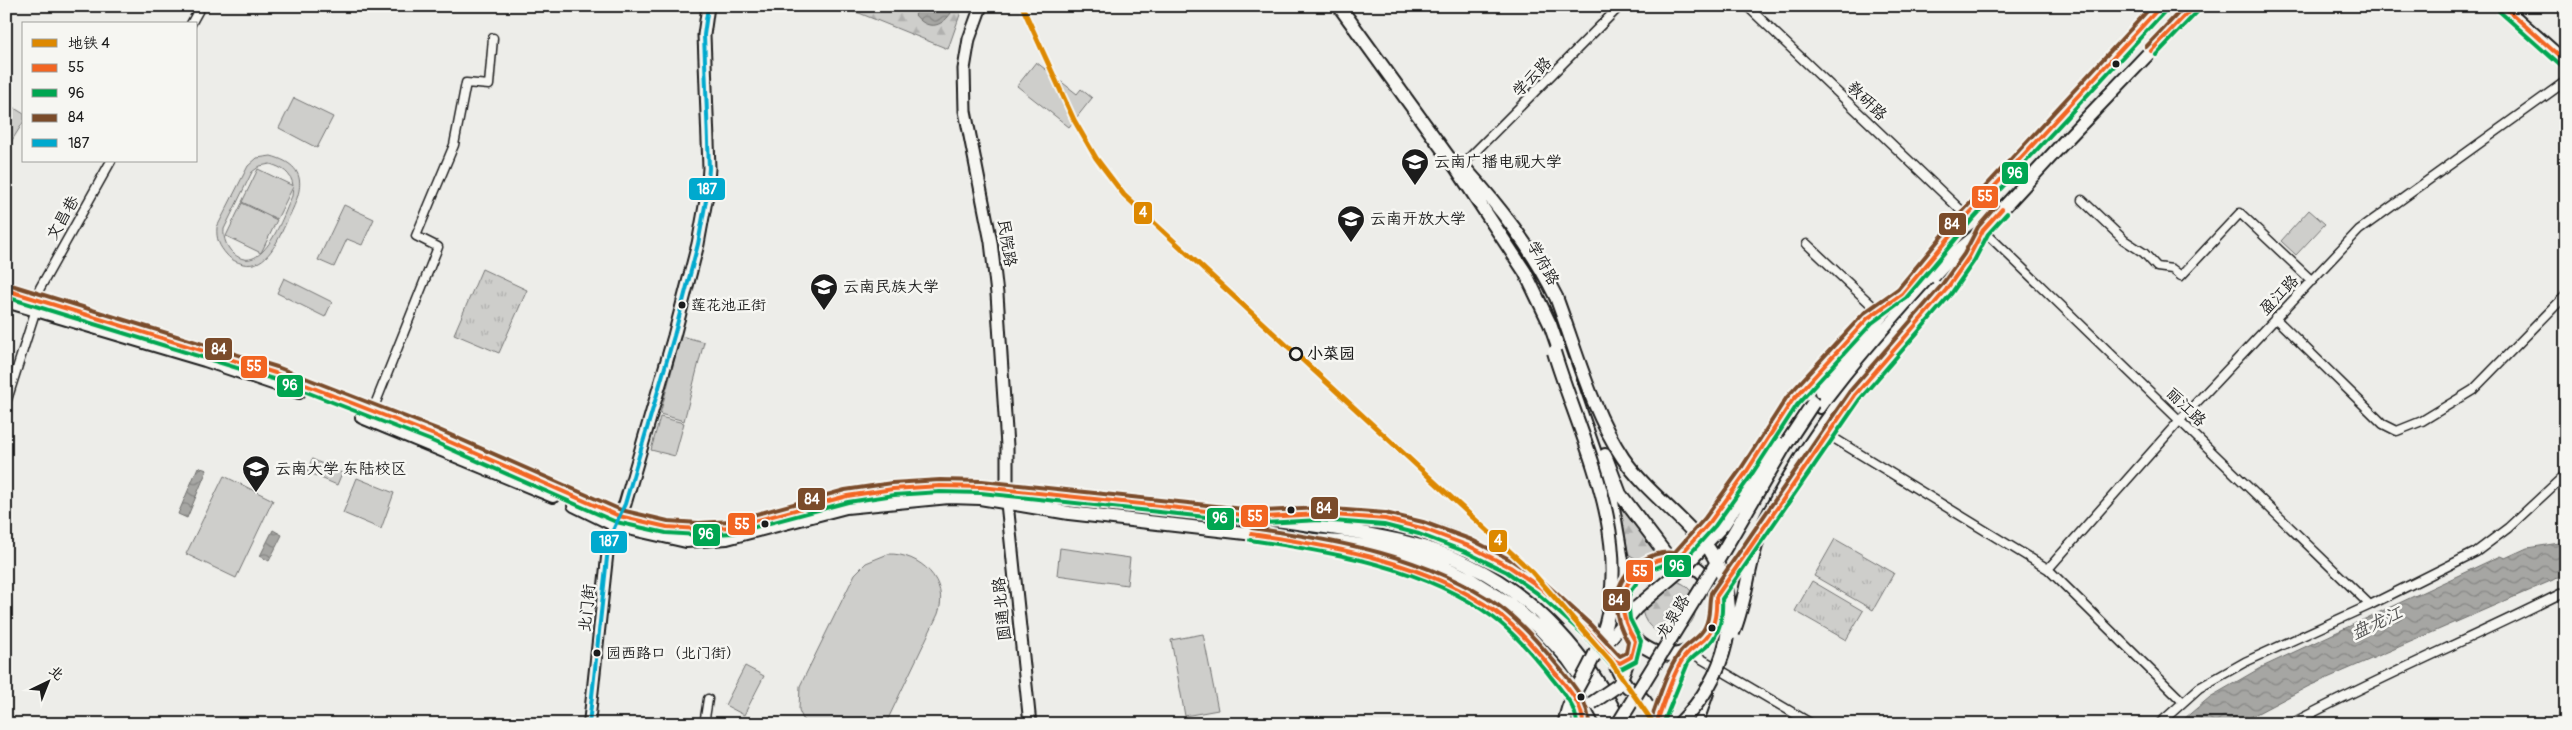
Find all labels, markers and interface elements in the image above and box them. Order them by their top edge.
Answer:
legend [22,22,198,162]
text: 地铁 4 [68,34,110,53]
street label: 学云路 [1508,53,1556,101]
text: 55 [68,58,84,77]
unlabelled marker [2111,59,2121,69]
street label: 教研路 [1843,77,1891,125]
text: 96 [68,84,84,103]
text: 84 [68,108,85,127]
text: 187 [68,134,89,153]
school or university icon: 云南广播电视大学 [1400,147,1430,186]
place label: 云南广播电视大学 [1434,152,1562,172]
line badge: 96 [2001,161,2029,185]
text: 96 [2007,165,2023,182]
line badge: 187 [688,177,726,201]
text: 187 [697,181,718,198]
line badge: 55 [1971,185,1999,209]
text: 55 [1977,188,1993,205]
street label: 文昌巷 [42,192,84,244]
line badge: 4 [1133,201,1153,225]
text: 4 [1139,204,1148,221]
school or university icon: 云南开放大学 [1336,204,1366,243]
place label: 云南开放大学 [1370,209,1466,229]
line badge: 84 [1938,212,1967,236]
text: 84 [1944,216,1960,233]
street label: 民院路 [993,218,1021,268]
street label: 学府路 [1523,237,1563,289]
street label: 盈江路 [2255,271,2303,319]
school or university icon: 云南民族大学 [809,272,839,311]
place label: 云南民族大学 [843,277,939,297]
place label: 莲花池正街 [691,296,766,315]
marker: 莲花池正街 [677,300,687,310]
line badge: 84 [204,337,233,361]
text: 84 [211,341,227,358]
place label: 小菜园 [1307,344,1355,364]
marker: 小菜园 [1289,347,1303,361]
line badge: 55 [240,355,268,379]
text: 55 [246,358,262,375]
line badge: 96 [276,374,304,398]
text: 96 [282,377,298,394]
street label: 丽江路 [2162,383,2210,431]
school or university icon: 云南大学 东陆校区 [241,454,271,493]
place label: 云南大学 东陆校区 [275,459,406,479]
line badge: 84 [797,487,826,511]
text: 84 [804,491,820,508]
line badge: 84 [1310,496,1339,520]
text: 84 [1316,500,1332,517]
line badge: 55 [1240,504,1269,528]
unlabelled marker [1286,505,1296,515]
line badge: 96 [1206,507,1235,531]
text: 55 [1247,508,1263,525]
text: 96 [1212,510,1228,527]
line badge: 55 [727,512,756,536]
text: 55 [734,516,750,533]
unlabelled marker [760,519,770,529]
line badge: 96 [692,523,721,547]
text: 96 [698,526,714,543]
line badge: 4 [1488,529,1508,553]
line badge: 187 [590,530,628,554]
text: 4 [1494,532,1503,549]
text: 187 [599,533,620,550]
line badge: 96 [1663,554,1692,578]
text: 96 [1669,558,1685,575]
line badge: 55 [1625,559,1654,583]
text: 55 [1632,563,1648,580]
street label: 圆通北路 [989,576,1015,642]
street label: 北门街 [575,583,599,633]
line badge: 84 [1602,588,1631,612]
street label: 龙泉路 [1652,591,1694,643]
text: 84 [1608,592,1624,609]
water label: 盘龙江 [2348,601,2407,645]
unlabelled marker [1707,623,1717,633]
place label: 园西路口（北门街） [606,644,741,663]
marker: 园西路口（北门街） [592,648,602,658]
north arrow [22,658,72,708]
text: 北 [46,662,67,684]
unlabelled marker [1576,692,1586,702]

